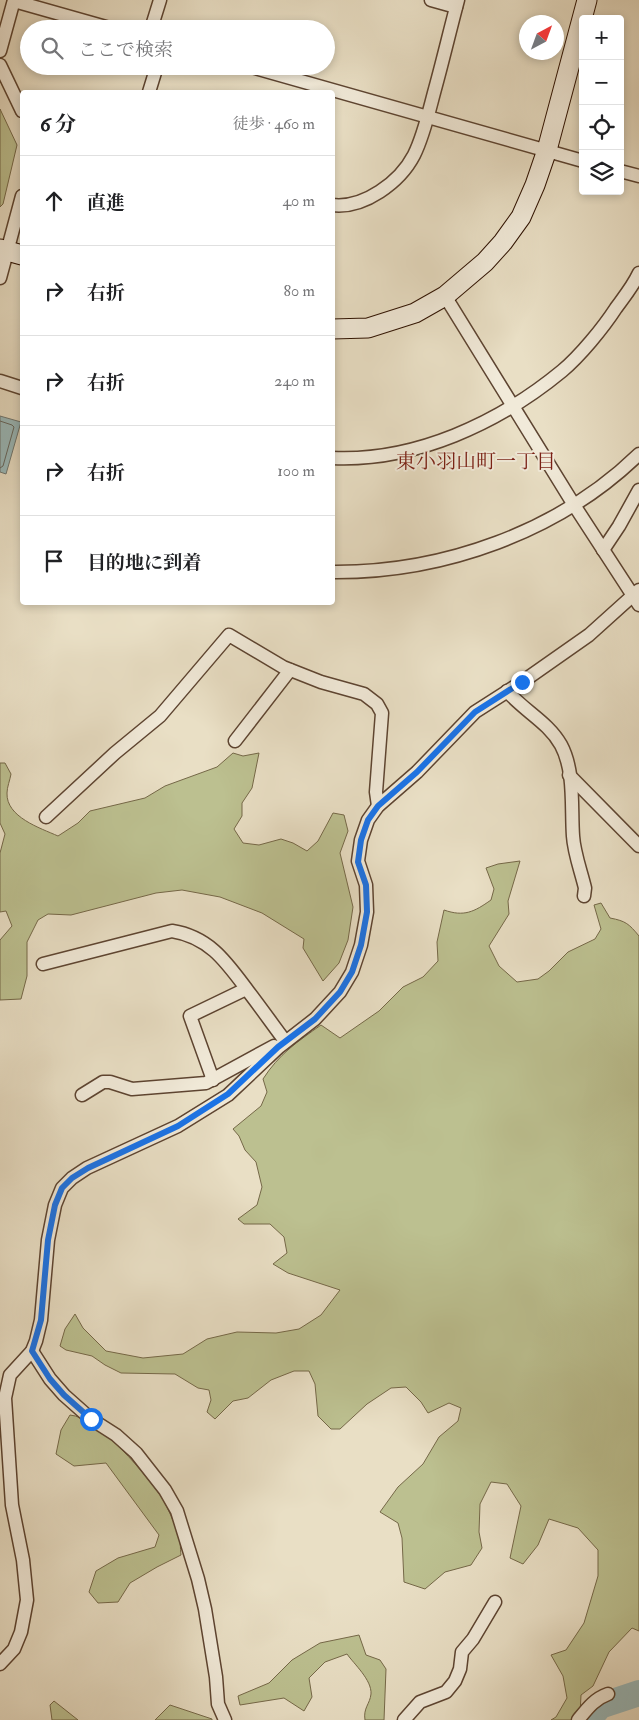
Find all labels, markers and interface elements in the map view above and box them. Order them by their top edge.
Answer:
north arrow [519,15,564,60]
map controls [579,15,624,195]
button: + [579,15,624,60]
search box [20,20,335,75]
icon: search [38,34,66,62]
text: ここで検索 [78,38,173,62]
button: − [579,60,624,105]
button: locate [579,105,624,150]
text: 6 分 [40,111,76,138]
text: 徒歩 · 460 m [232,114,315,134]
button: layers [579,150,624,195]
icon: ahead [40,187,68,215]
text: 直進 [87,191,125,215]
text: 40 m [282,191,315,211]
icon: right [40,277,68,305]
text: 右折 [87,281,125,305]
text: 80 m [284,281,315,301]
icon: right [40,367,68,395]
text: 右折 [87,371,125,395]
text: 240 m [274,371,315,391]
district label: 東小羽山町一丁目 [396,449,556,474]
icon: right [40,457,68,485]
text: 右折 [87,461,125,485]
text: 100 m [277,461,315,481]
icon: arrive [40,547,68,575]
text: 目的地に到着 [87,551,201,575]
route end [511,671,534,694]
route start [80,1408,103,1431]

